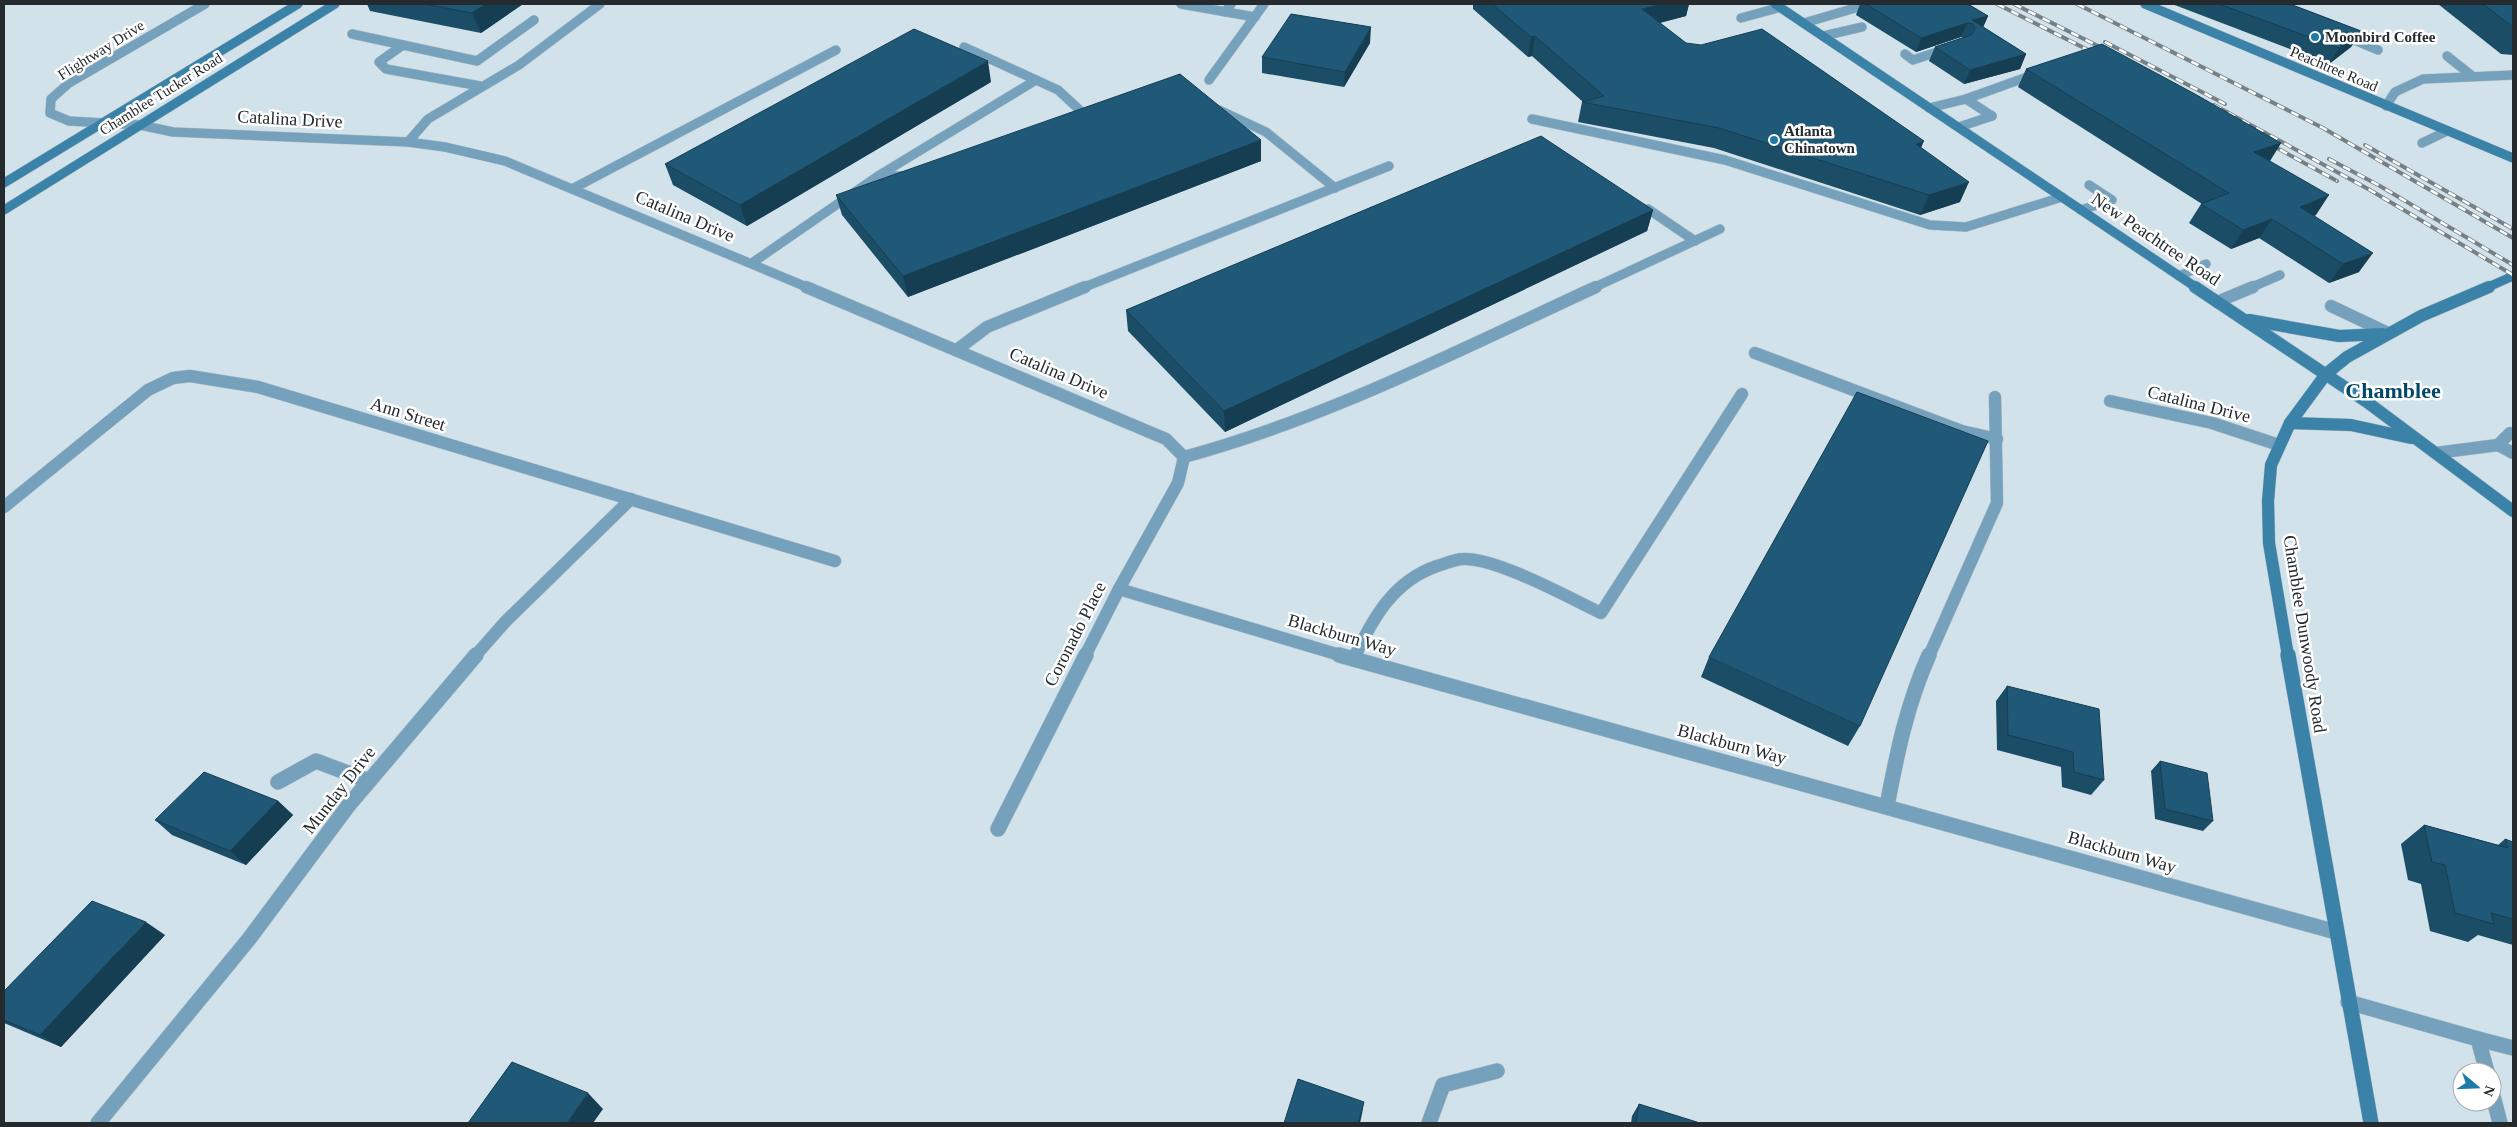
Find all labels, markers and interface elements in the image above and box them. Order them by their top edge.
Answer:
street label: Flightway Drive [55,17,147,83]
place label: Moonbird Coffee [2325,29,2436,45]
marker: Moonbird Coffee [2309,31,2321,43]
street label: Peachtree Road [2288,43,2381,95]
street label: Chamblee Tucker Road [97,49,226,138]
street label: Catalina Drive [237,106,343,132]
place label: Atlanta Chinatown [1784,123,1856,156]
marker: Atlanta Chinatown [1768,134,1780,146]
street label: Catalina Drive [633,186,737,246]
street label: New Peachtree Road [2088,189,2224,289]
street label: Catalina Drive [1007,343,1111,403]
district label: Chamblee [2345,378,2441,403]
street label: Catalina Drive [2145,382,2253,426]
street label: Ann Street [368,393,448,435]
street label: Chamblee Dunwoody Road [2279,534,2331,734]
street label: Coronado Place [1040,578,1110,690]
street label: Blackburn Way [1286,610,1398,660]
street label: Blackburn Way [1675,720,1789,768]
street label: Munday Drive [299,742,379,838]
street label: Blackburn Way [2066,827,2178,877]
north arrow [2452,1062,2502,1112]
text: N [2480,1084,2498,1098]

